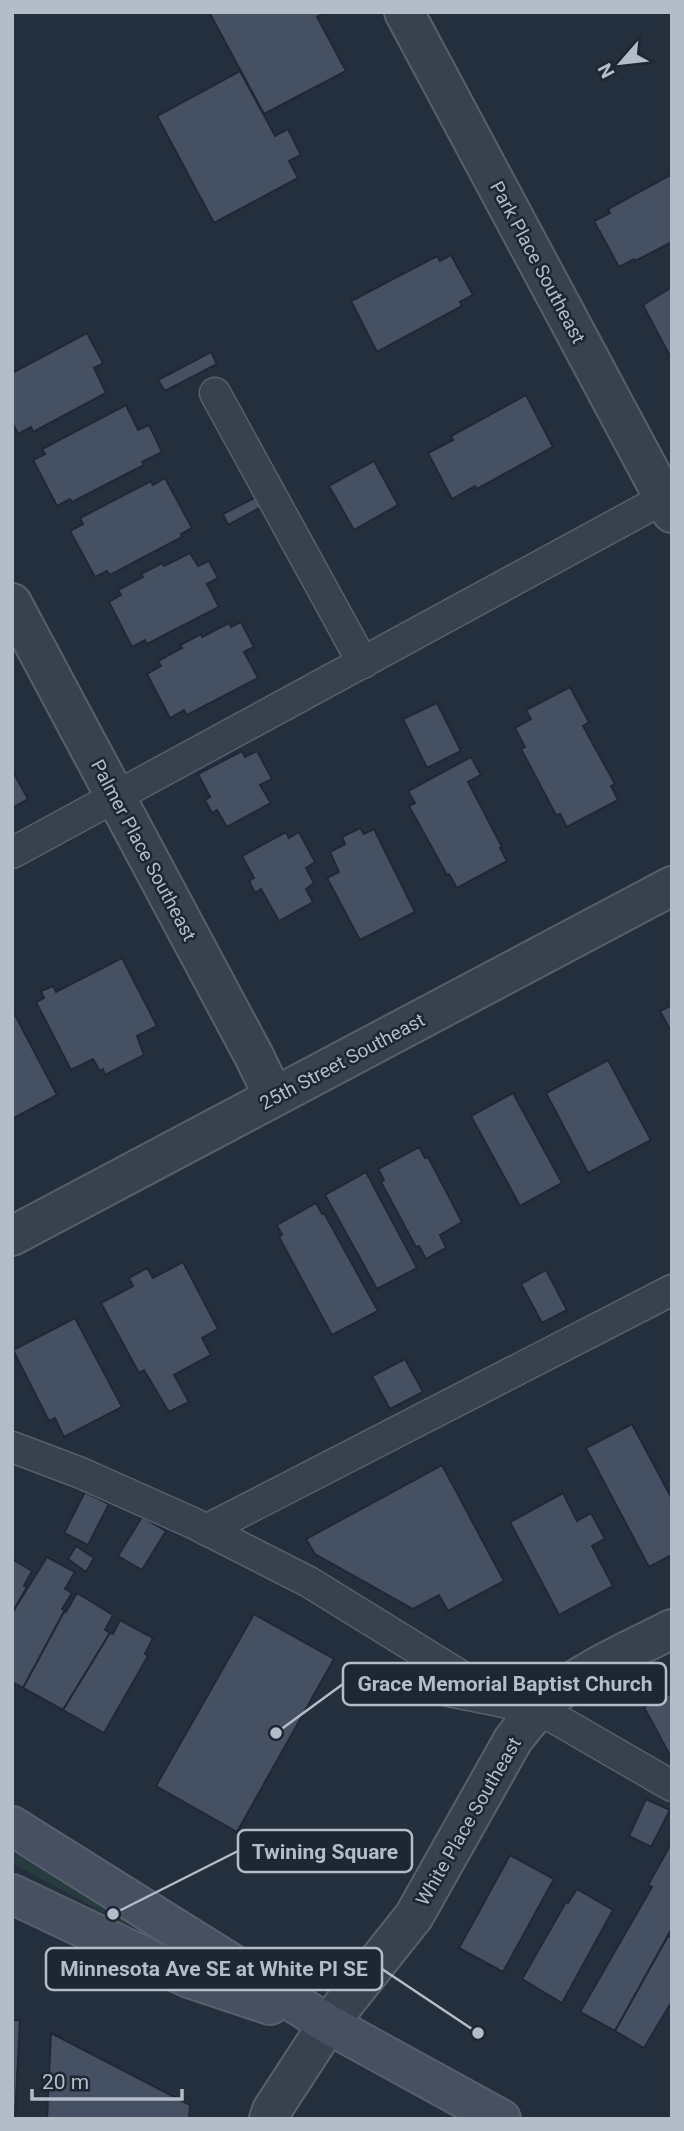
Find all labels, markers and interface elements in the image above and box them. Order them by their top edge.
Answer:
north arrow [586,28,656,98]
text: N [593,59,620,82]
street label: Park Place Southeast [485,177,590,347]
street label: Palmer Place Southeast [86,756,201,945]
street label: 25th Street Southeast [256,1008,429,1115]
callout: Grace Memorial Baptist Church [343,1663,666,1705]
text: Grace Memorial Baptist Church [357,1672,653,1696]
street label: White Place Southeast [411,1733,526,1909]
callout: Twining Square [238,1830,412,1872]
text: Twining Square [252,1840,398,1864]
callout: Minnesota Ave SE at White Pl SE [46,1948,382,1990]
text: Minnesota Ave SE at White Pl SE [60,1957,368,1981]
scale bar [32,2058,182,2102]
text: 20 m [42,2070,89,2094]

